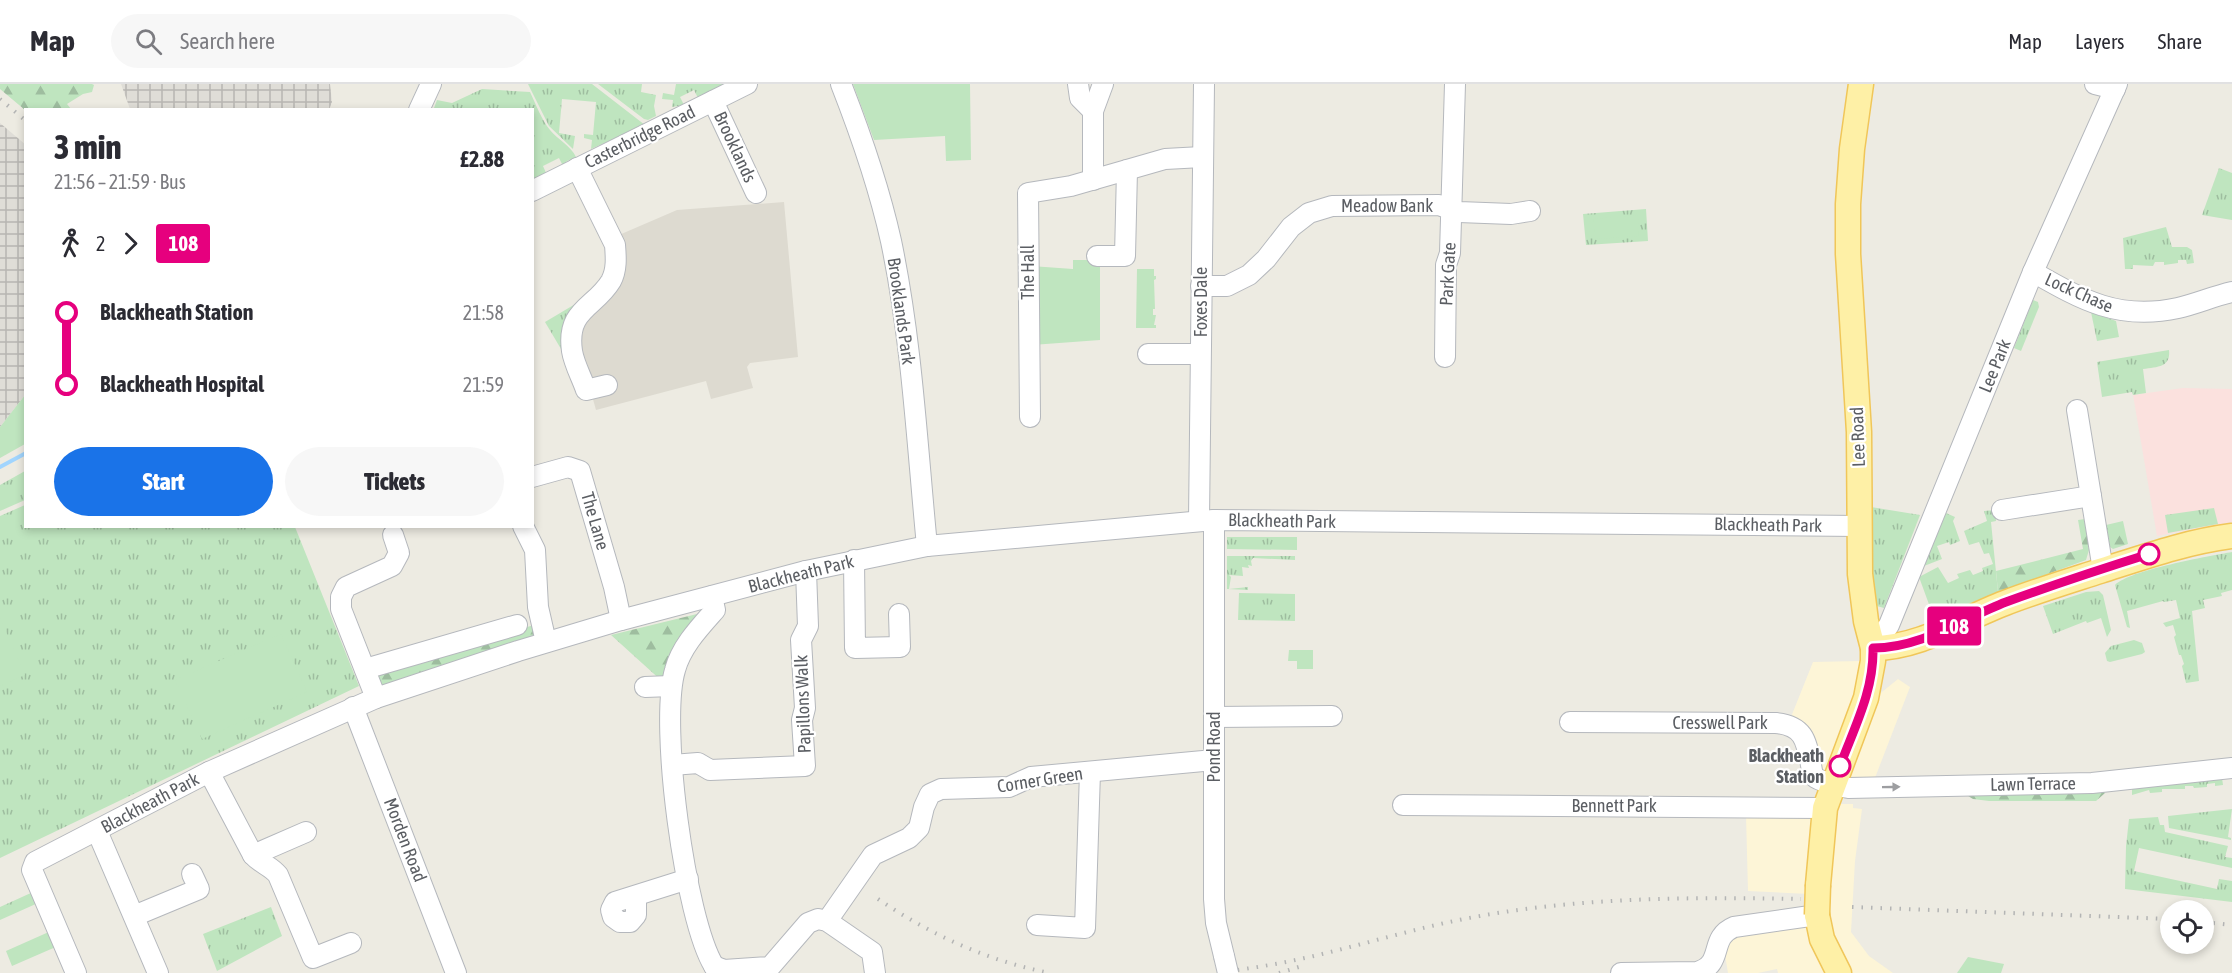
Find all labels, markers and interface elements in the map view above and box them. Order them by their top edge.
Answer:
search box [111,14,531,68]
text: Map [30,25,75,57]
icon: search [132,25,165,58]
text: Search here [180,28,275,54]
text: Map [2008,29,2042,53]
text: Layers [2075,29,2125,53]
text: Share [2158,29,2202,53]
street label: Casterbridge Road [581,101,698,172]
street label: Brooklands [710,108,761,185]
text: 3 min [54,128,121,166]
text: £2.88 [460,146,504,172]
text: 21:56 – 21:59 · Bus [54,170,186,193]
street label: Meadow Bank [1341,195,1433,216]
icon: walk [54,227,87,260]
icon: forward [114,227,147,260]
text: 108 [168,231,198,255]
text: 2 [96,232,105,255]
street label: Park Gate [1435,242,1460,306]
street label: The Hall [1017,244,1038,300]
street label: Brooklands Park [884,256,919,366]
street label: Foxes Dale [1190,267,1211,337]
street label: Lock Chase [2042,268,2116,317]
text: Blackheath Station [100,299,253,325]
text: 21:58 [463,301,504,324]
street label: Lee Park [1974,336,2015,396]
text: Blackheath Hospital [100,371,264,397]
text: 21:59 [463,373,504,396]
street label: Lee Road [1846,407,1869,467]
button: Start [54,447,273,516]
button: Tickets [285,447,504,516]
street label: The Lane [577,490,614,552]
street label: Blackheath Park [1228,509,1336,532]
street label: Blackheath Park [1714,513,1822,536]
unlabelled marker [2138,543,2160,565]
street label: Blackheath Park [746,550,856,597]
line badge: 108 [1920,606,1988,646]
text: 108 [1939,614,1969,638]
street label: Papillons Walk [790,654,815,754]
street label: Pond Road [1203,711,1224,783]
street label: Cresswell Park [1672,712,1768,733]
place label: Blackheath Station [1749,745,1824,787]
marker: Blackheath Station [1829,755,1851,777]
street label: Corner Green [996,762,1084,797]
street label: Blackheath Park [97,768,202,837]
street label: Lawn Terrace [1990,772,2076,795]
one-way arrow [1882,782,1901,792]
street label: Morden Road [380,795,431,885]
street label: Bennett Park [1571,795,1657,816]
map controls [2160,900,2214,954]
button: locate [2160,900,2214,954]

